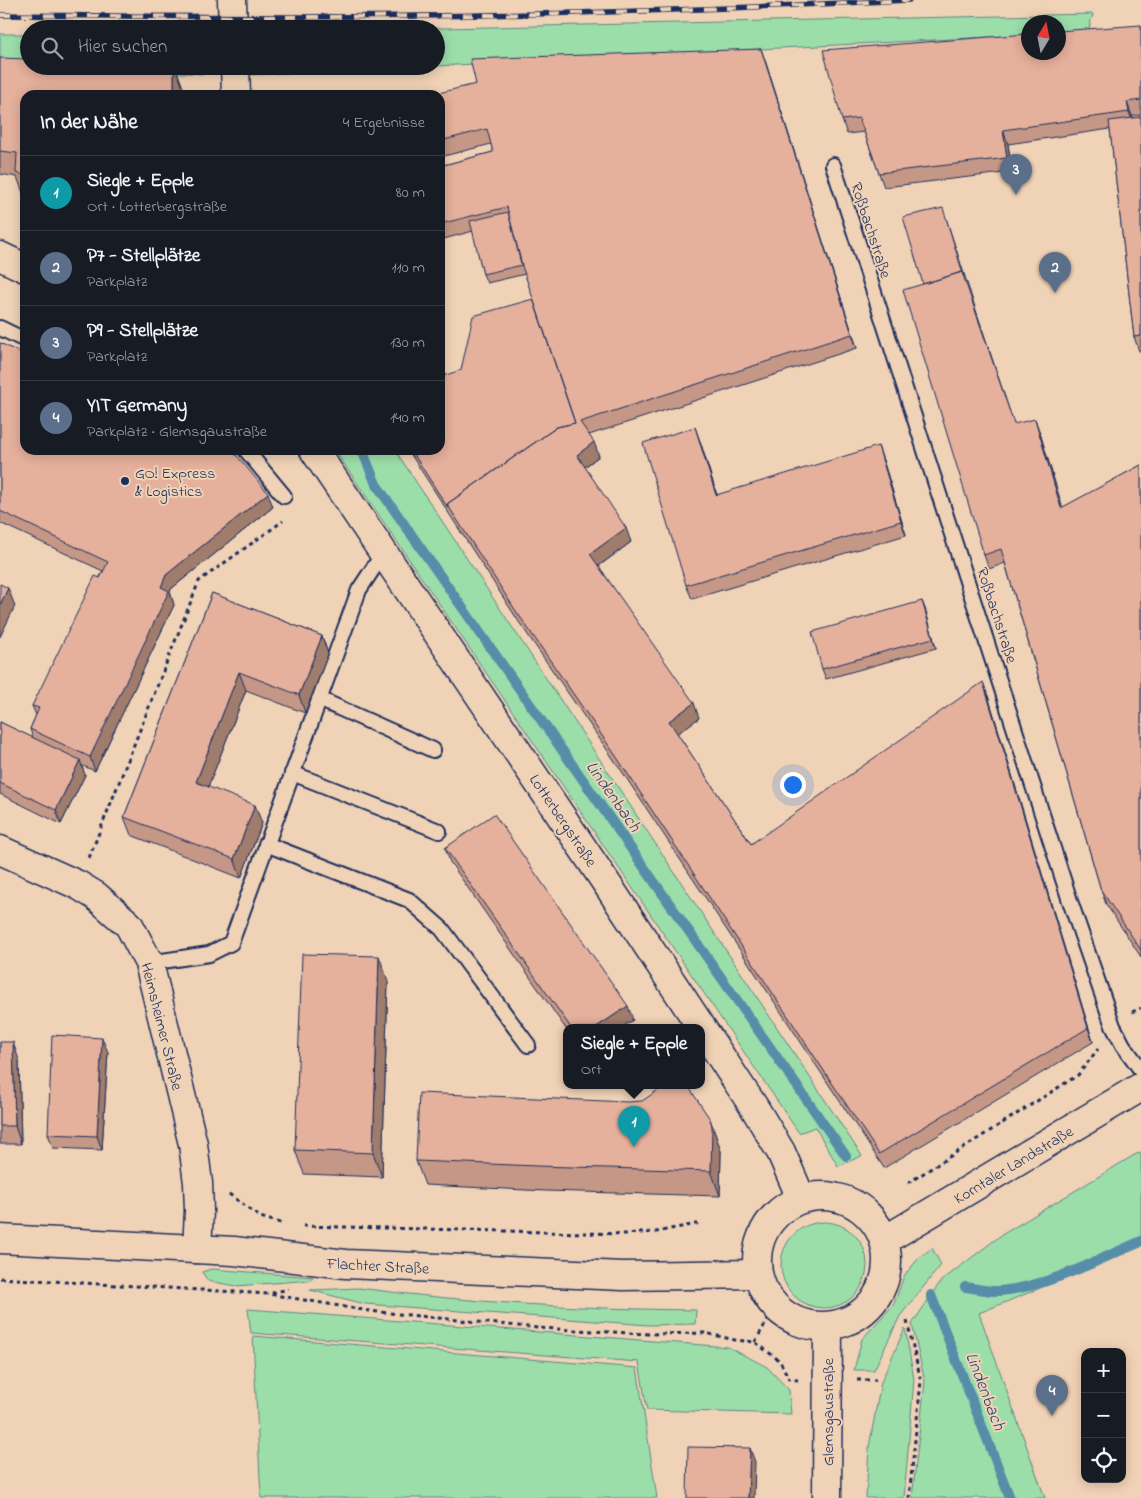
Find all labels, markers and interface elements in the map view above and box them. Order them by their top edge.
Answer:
north arrow [1021,15,1066,60]
search box [20,20,445,75]
icon: search [38,34,66,62]
text: Hier suchen [78,34,167,61]
text: In der Nähe [40,108,138,138]
text: 4 Ergebnisse [343,111,425,135]
pin: 3 [1000,154,1032,195]
text: Siegle + Epple [87,168,194,195]
street label: Roßbachstraße [843,180,897,282]
text: 1 [53,181,59,205]
text: 80 m [396,181,425,205]
text: Ort · Lotterbergstraße [87,195,227,219]
text: P7 - Stellplätze [87,243,200,270]
pin: 2 [1039,252,1071,293]
text: 2 [52,256,60,280]
text: 110 m [391,256,425,280]
text: Parkplatz [87,270,148,294]
text: P9 - Stellplätze [87,318,198,345]
text: 3 [53,331,59,355]
text: 130 m [390,331,425,355]
text: Parkplatz [87,345,148,369]
text: YIT Germany [87,393,187,420]
text: 4 [53,406,59,430]
text: 140 m [390,406,425,430]
text: Parkplatz · Glemsgaustraße [87,420,267,444]
place label: GO! Express & Logistics [135,462,215,504]
marker: GO! Express & Logistics [119,475,131,487]
street label: Roßbachstraße [969,565,1023,667]
water label: Lindenbach [578,756,647,838]
street label: Lotterbergstraße [522,770,603,873]
your location [780,772,806,798]
street label: Heimsheimer Straße [134,960,189,1094]
popup [563,1024,705,1089]
text: Siegle + Epple [581,1031,687,1058]
text: Ort [581,1058,602,1082]
pin: 1 [618,1106,650,1147]
street label: Korntaler Landstraße [950,1120,1079,1211]
street label: Flachter Straße [325,1252,431,1282]
map controls [1081,1348,1126,1483]
button: + [1081,1348,1126,1393]
water label: Lindenbach [957,1349,1011,1435]
street label: Glemsgaustraße [817,1357,841,1466]
pin: 4 [1036,1375,1068,1416]
button: − [1081,1393,1126,1438]
button: locate [1081,1438,1126,1483]

